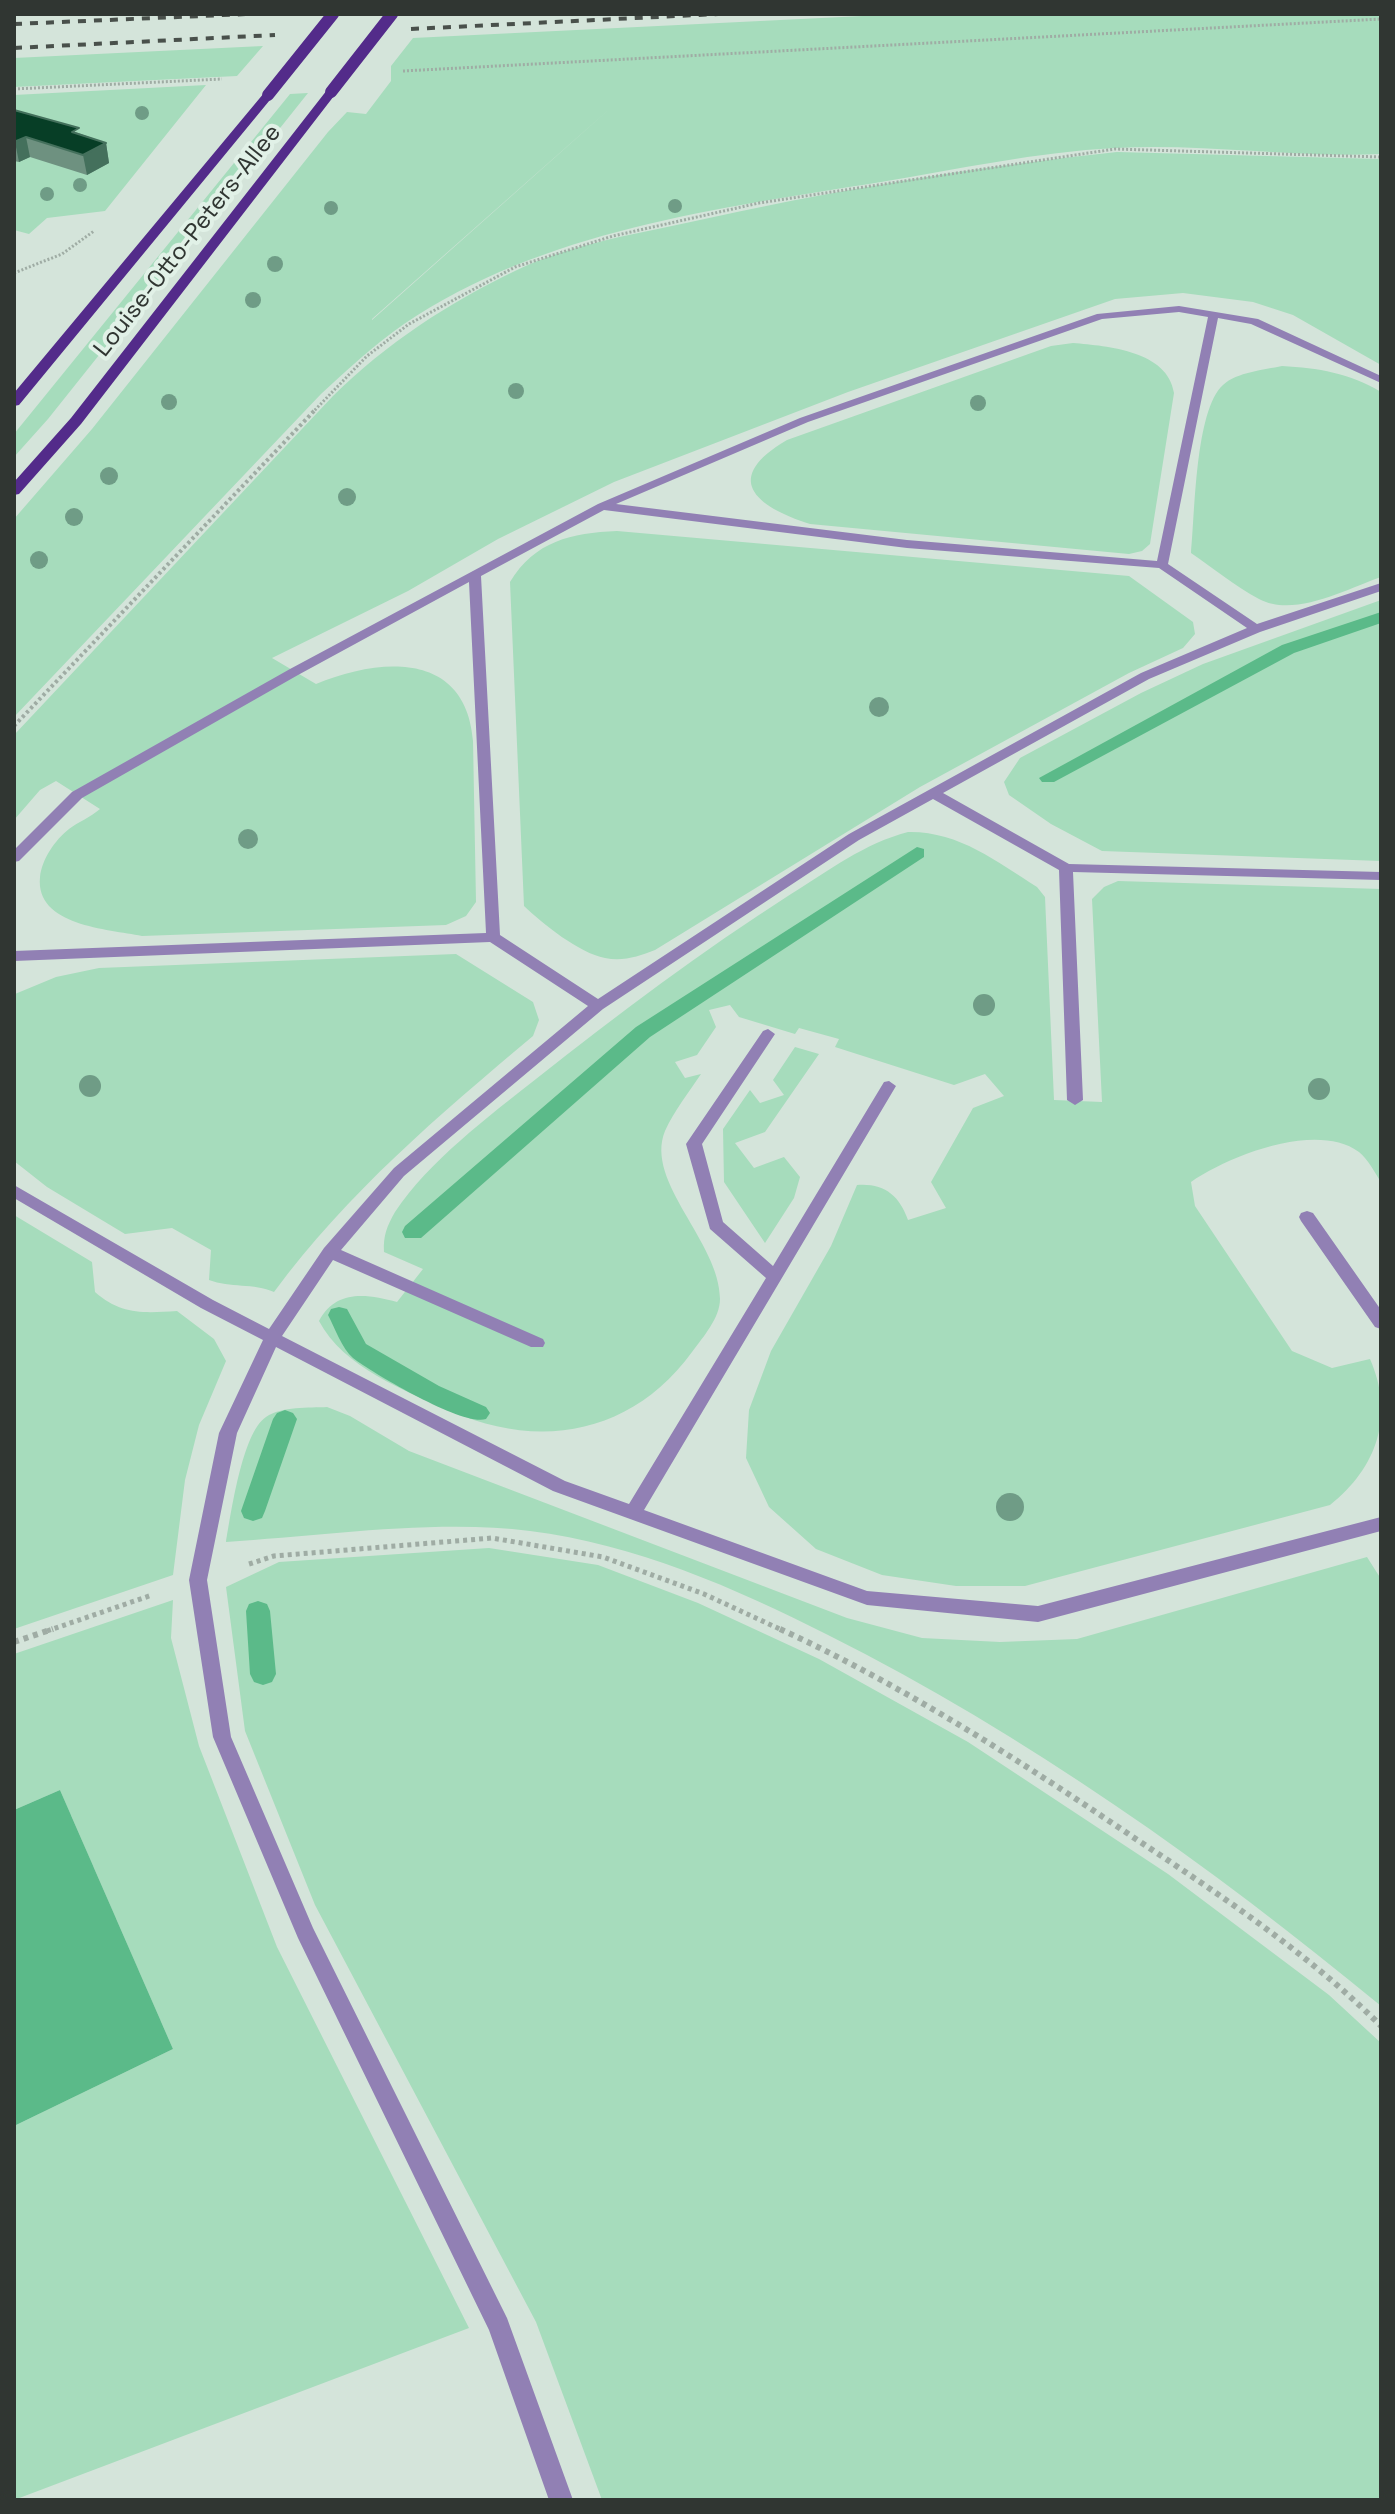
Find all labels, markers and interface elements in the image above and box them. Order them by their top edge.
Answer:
street label: Louise-Otto-Peters-Allee [88,119,288,363]

